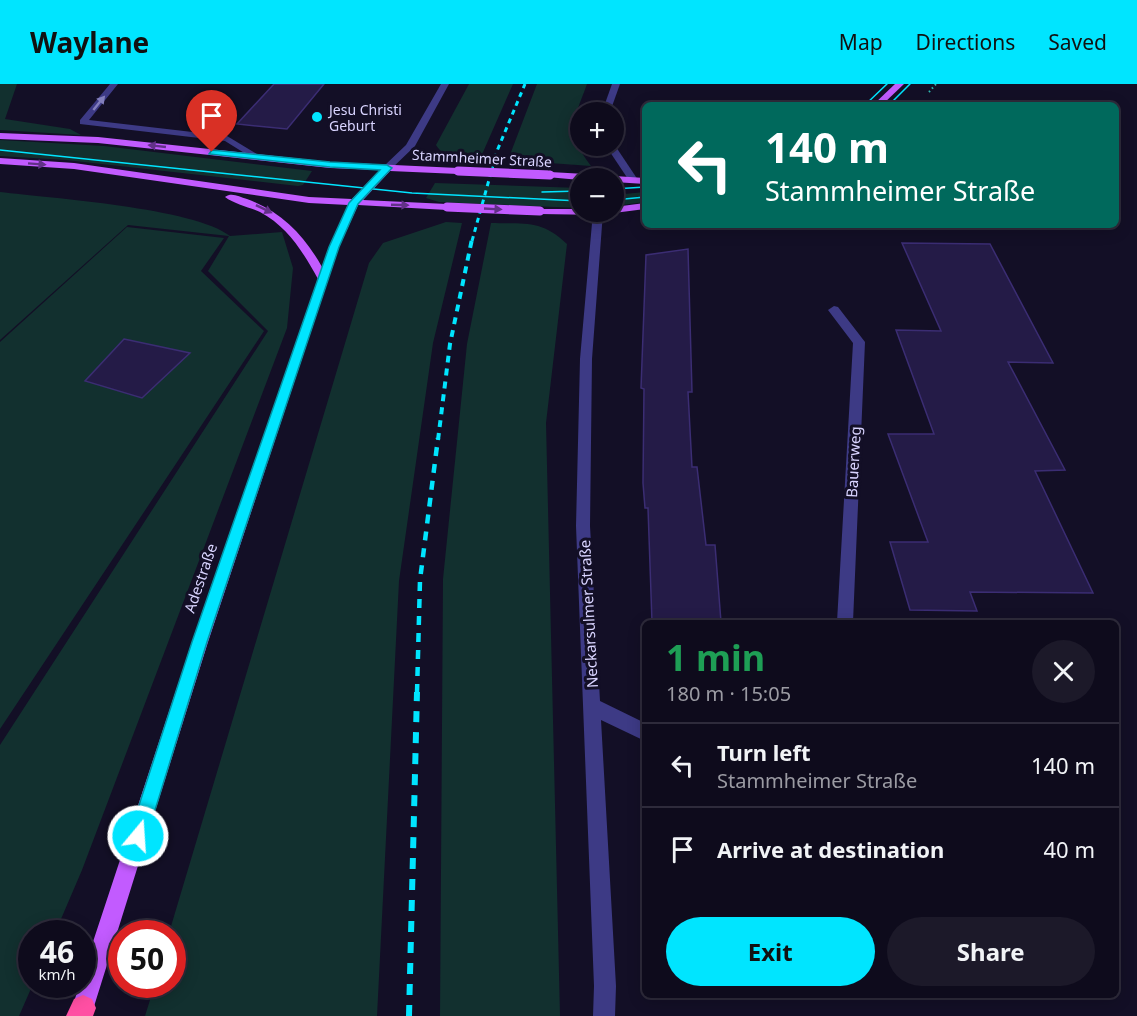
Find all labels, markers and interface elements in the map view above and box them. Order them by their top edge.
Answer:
text: Waylane [30,23,149,61]
text: Map [839,28,883,56]
text: Directions [916,28,1015,56]
text: Saved [1048,28,1107,56]
pin [186,90,237,152]
one-way arrow [92,95,105,111]
icon: arrive [195,99,228,132]
place label: Jesu Christi Geburt [327,100,402,135]
map controls [570,102,624,222]
button: + [570,102,624,156]
marker: Jesu Christi Geburt [310,110,324,124]
text: 140 m [765,118,889,175]
icon: left [666,126,744,204]
one-way arrow [147,141,166,151]
street label: Stammheimer Straße [412,145,553,171]
one-way arrow [28,159,47,168]
button: − [570,168,624,222]
text: Stammheimer Straße [765,172,1035,209]
one-way arrow [391,200,410,210]
one-way arrow [484,204,503,213]
one-way arrow [256,205,273,214]
street label: Bauerweg [841,426,865,498]
street label: Neckarsulmer Straße [574,539,602,689]
street label: Adestraße [179,541,221,615]
text: 1 min [666,633,765,682]
button: close [1032,640,1095,703]
text: 180 m · 15:05 [666,680,791,707]
text: Turn left [717,737,811,767]
icon: left [666,749,699,782]
text: 140 m [1031,750,1095,780]
text: Stammheimer Straße [717,767,917,794]
position arrow [106,804,170,868]
icon: arrive [666,833,699,866]
text: Arrive at destination [717,834,944,864]
text: 40 m [1044,834,1095,864]
button: Exit [666,917,875,986]
button: Share [887,917,1095,986]
speed limit sign: 50 [108,920,186,998]
text: 46 [40,931,74,972]
text: km/h [39,964,75,984]

